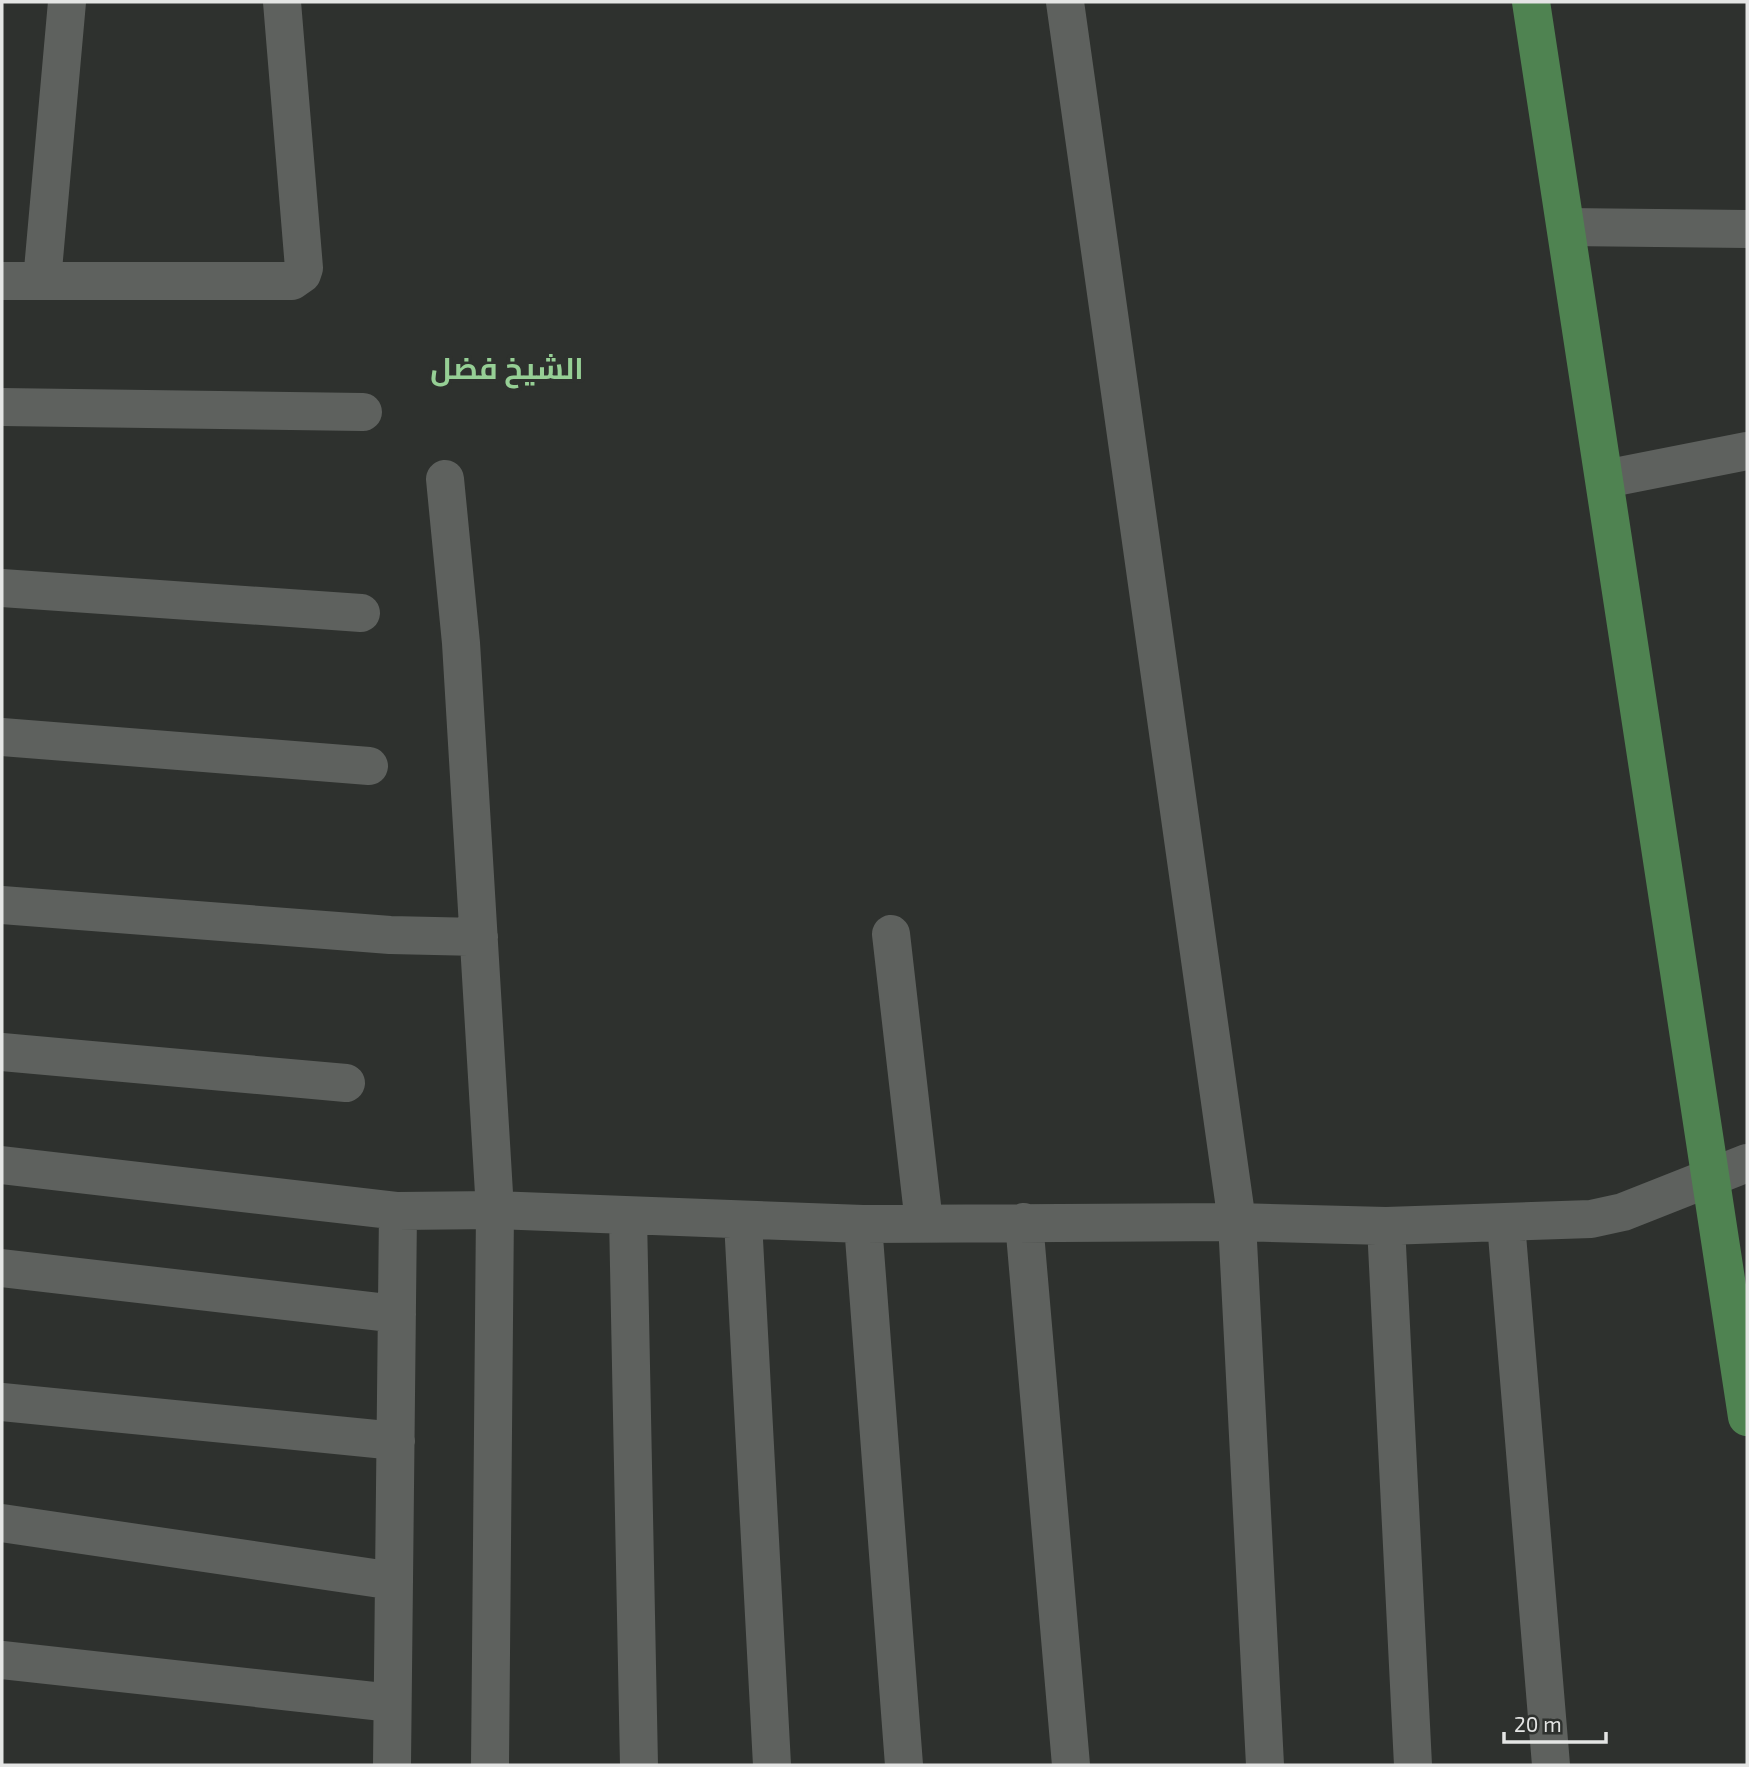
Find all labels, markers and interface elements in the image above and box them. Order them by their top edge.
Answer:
district label: الشيخ فضل [430,349,584,389]
scale bar [1504,1700,1606,1744]
text: 20 m [1514,1711,1562,1736]

